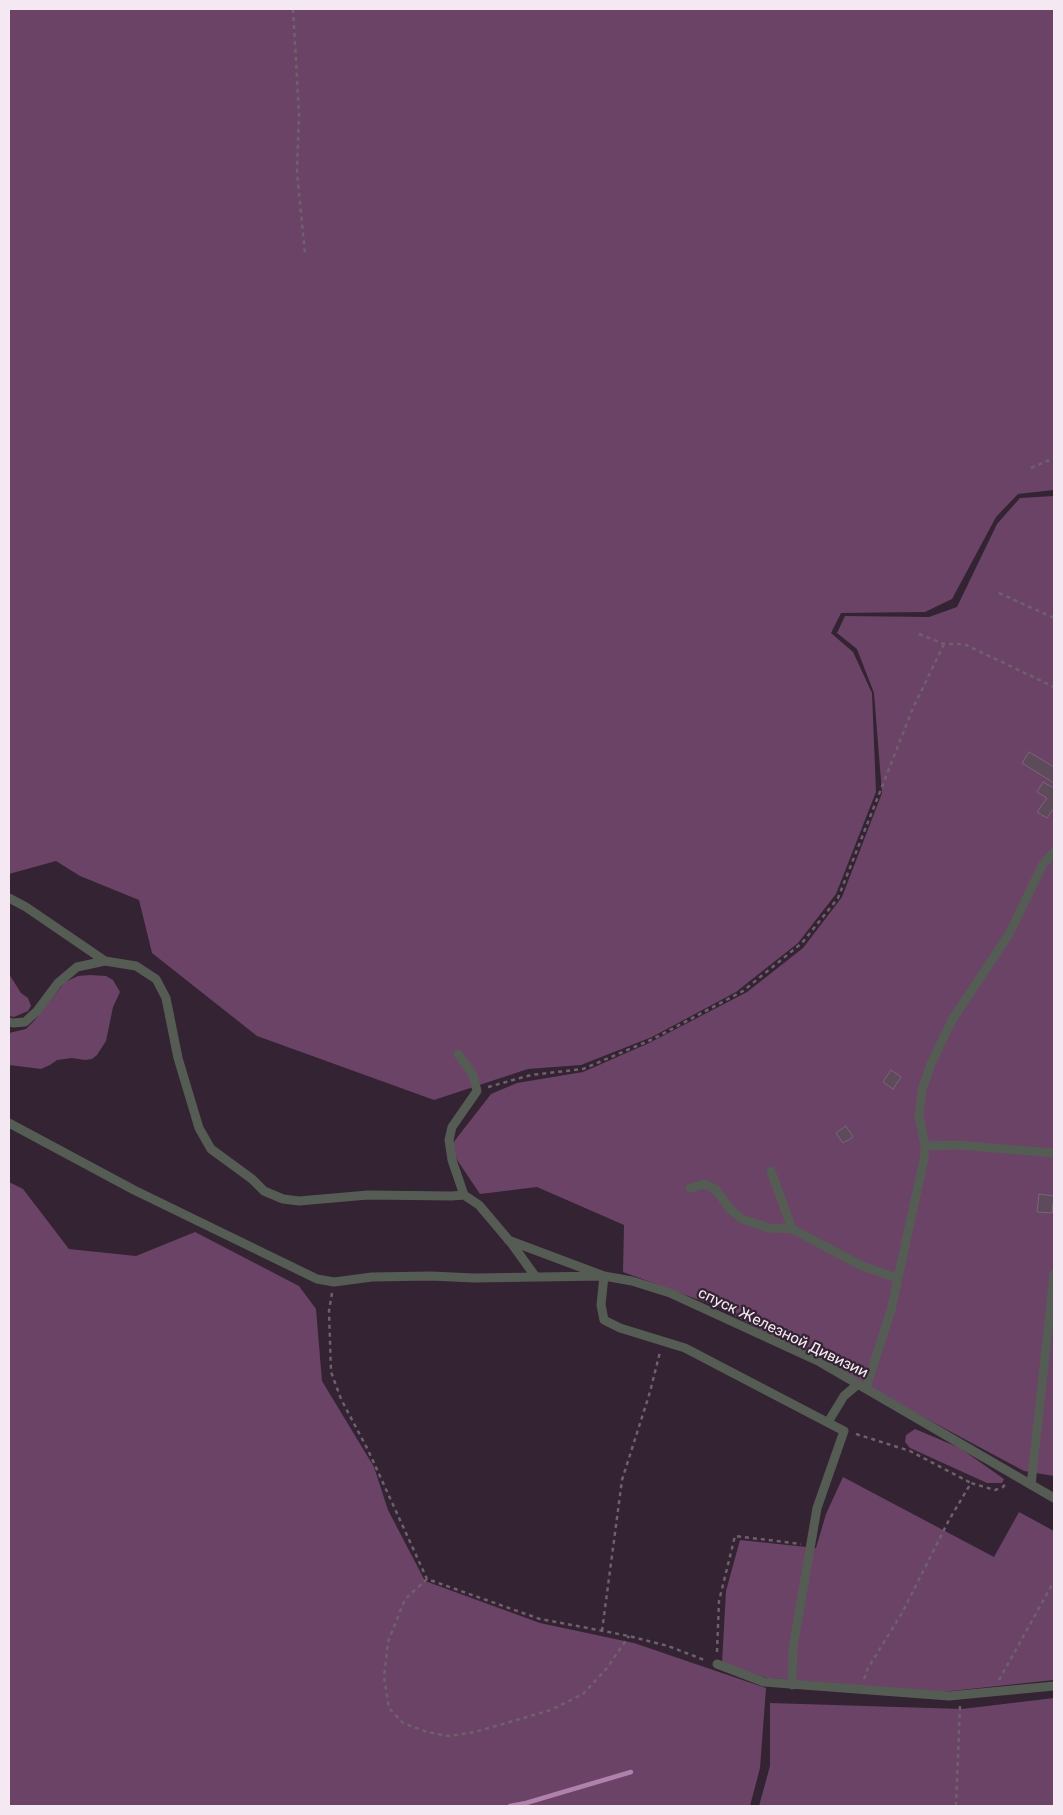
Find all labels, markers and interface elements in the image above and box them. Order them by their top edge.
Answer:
street label: спуск Железной Дивизии [695,1284,871,1382]

